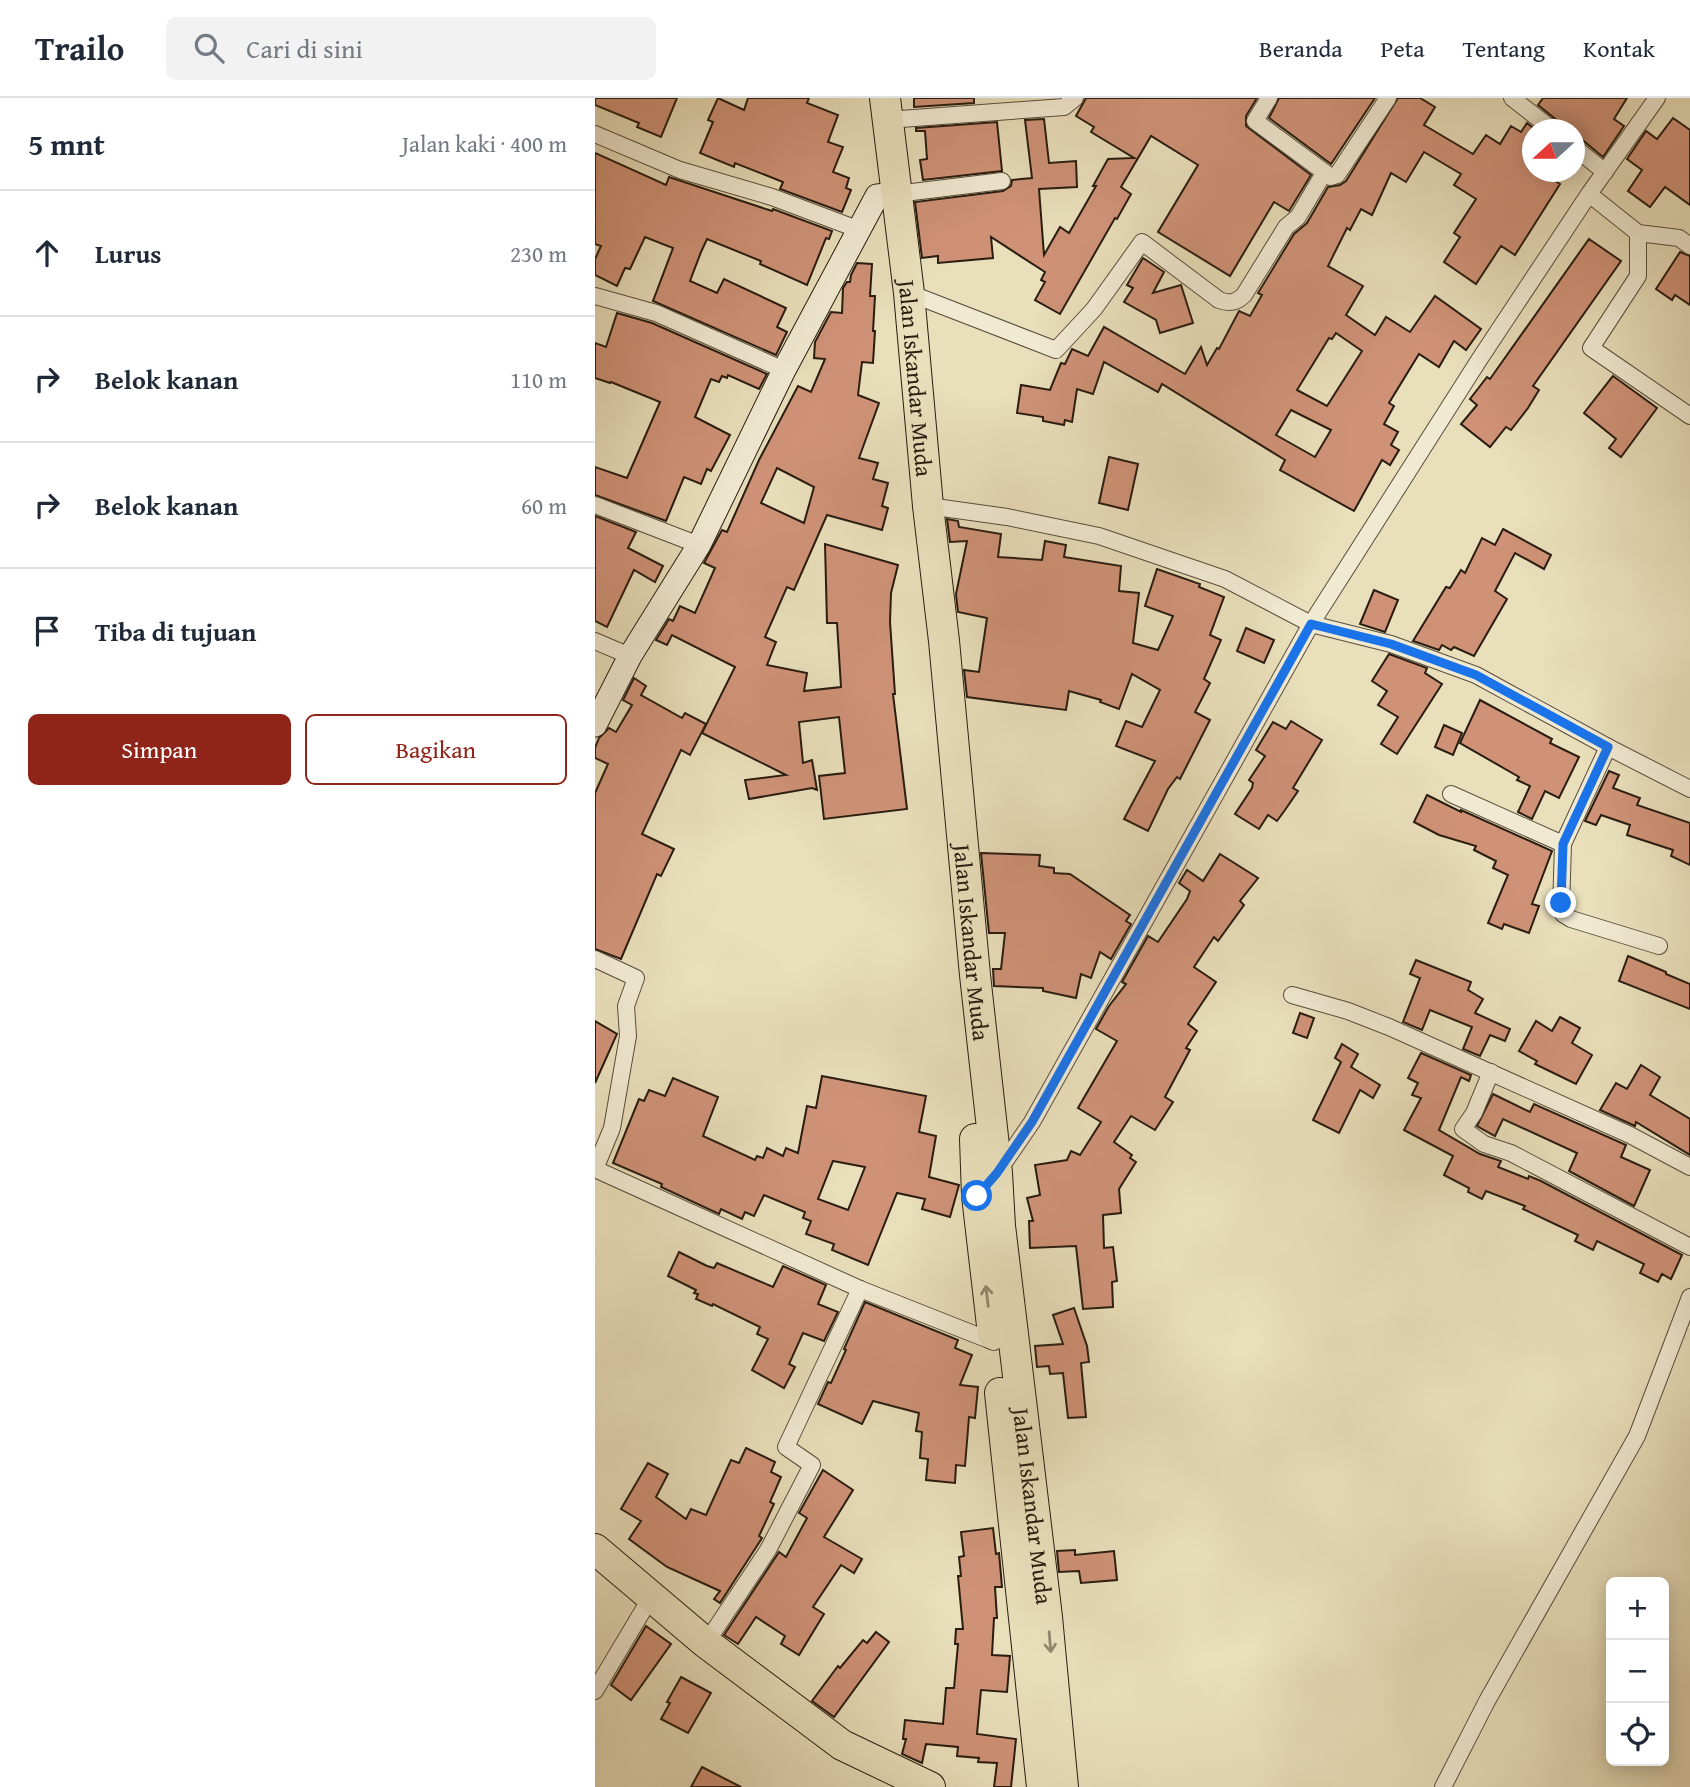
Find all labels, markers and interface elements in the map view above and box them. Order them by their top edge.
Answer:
search box [166,17,656,80]
text: Trailo [35,24,124,72]
icon: search [190,29,228,67]
text: Cari di sini [246,29,363,68]
text: Beranda [1259,31,1343,66]
text: Peta [1381,31,1425,66]
text: Tentang [1463,31,1545,66]
text: Kontak [1583,31,1655,66]
north arrow [1522,119,1585,182]
text: 5 mnt [28,122,105,166]
text: Jalan kaki · 400 m [402,127,567,160]
icon: ahead [28,234,66,272]
text: Lurus [95,234,161,273]
text: 230 m [510,237,567,270]
street label: Jalan Iskandar Muda [891,275,942,478]
icon: right [28,360,66,398]
text: Belok kanan [95,360,238,399]
text: 110 m [510,363,567,396]
icon: right [28,486,66,524]
text: Belok kanan [95,486,238,525]
text: 60 m [521,489,567,522]
icon: arrive [28,612,66,650]
text: Tiba di tujuan [95,612,256,651]
button: Simpan [28,714,291,785]
button: Bagikan [305,714,567,785]
street label: Jalan Iskandar Muda [946,840,999,1043]
route end [1545,887,1576,918]
route start [961,1180,992,1211]
one-way arrow [981,1285,994,1308]
street label: Jalan Iskandar Muda [1005,1403,1062,1606]
map controls [1606,1577,1669,1766]
button: + [1606,1577,1669,1640]
one-way arrow [1043,1630,1056,1653]
button: − [1606,1640,1669,1703]
button: locate [1606,1703,1669,1766]

